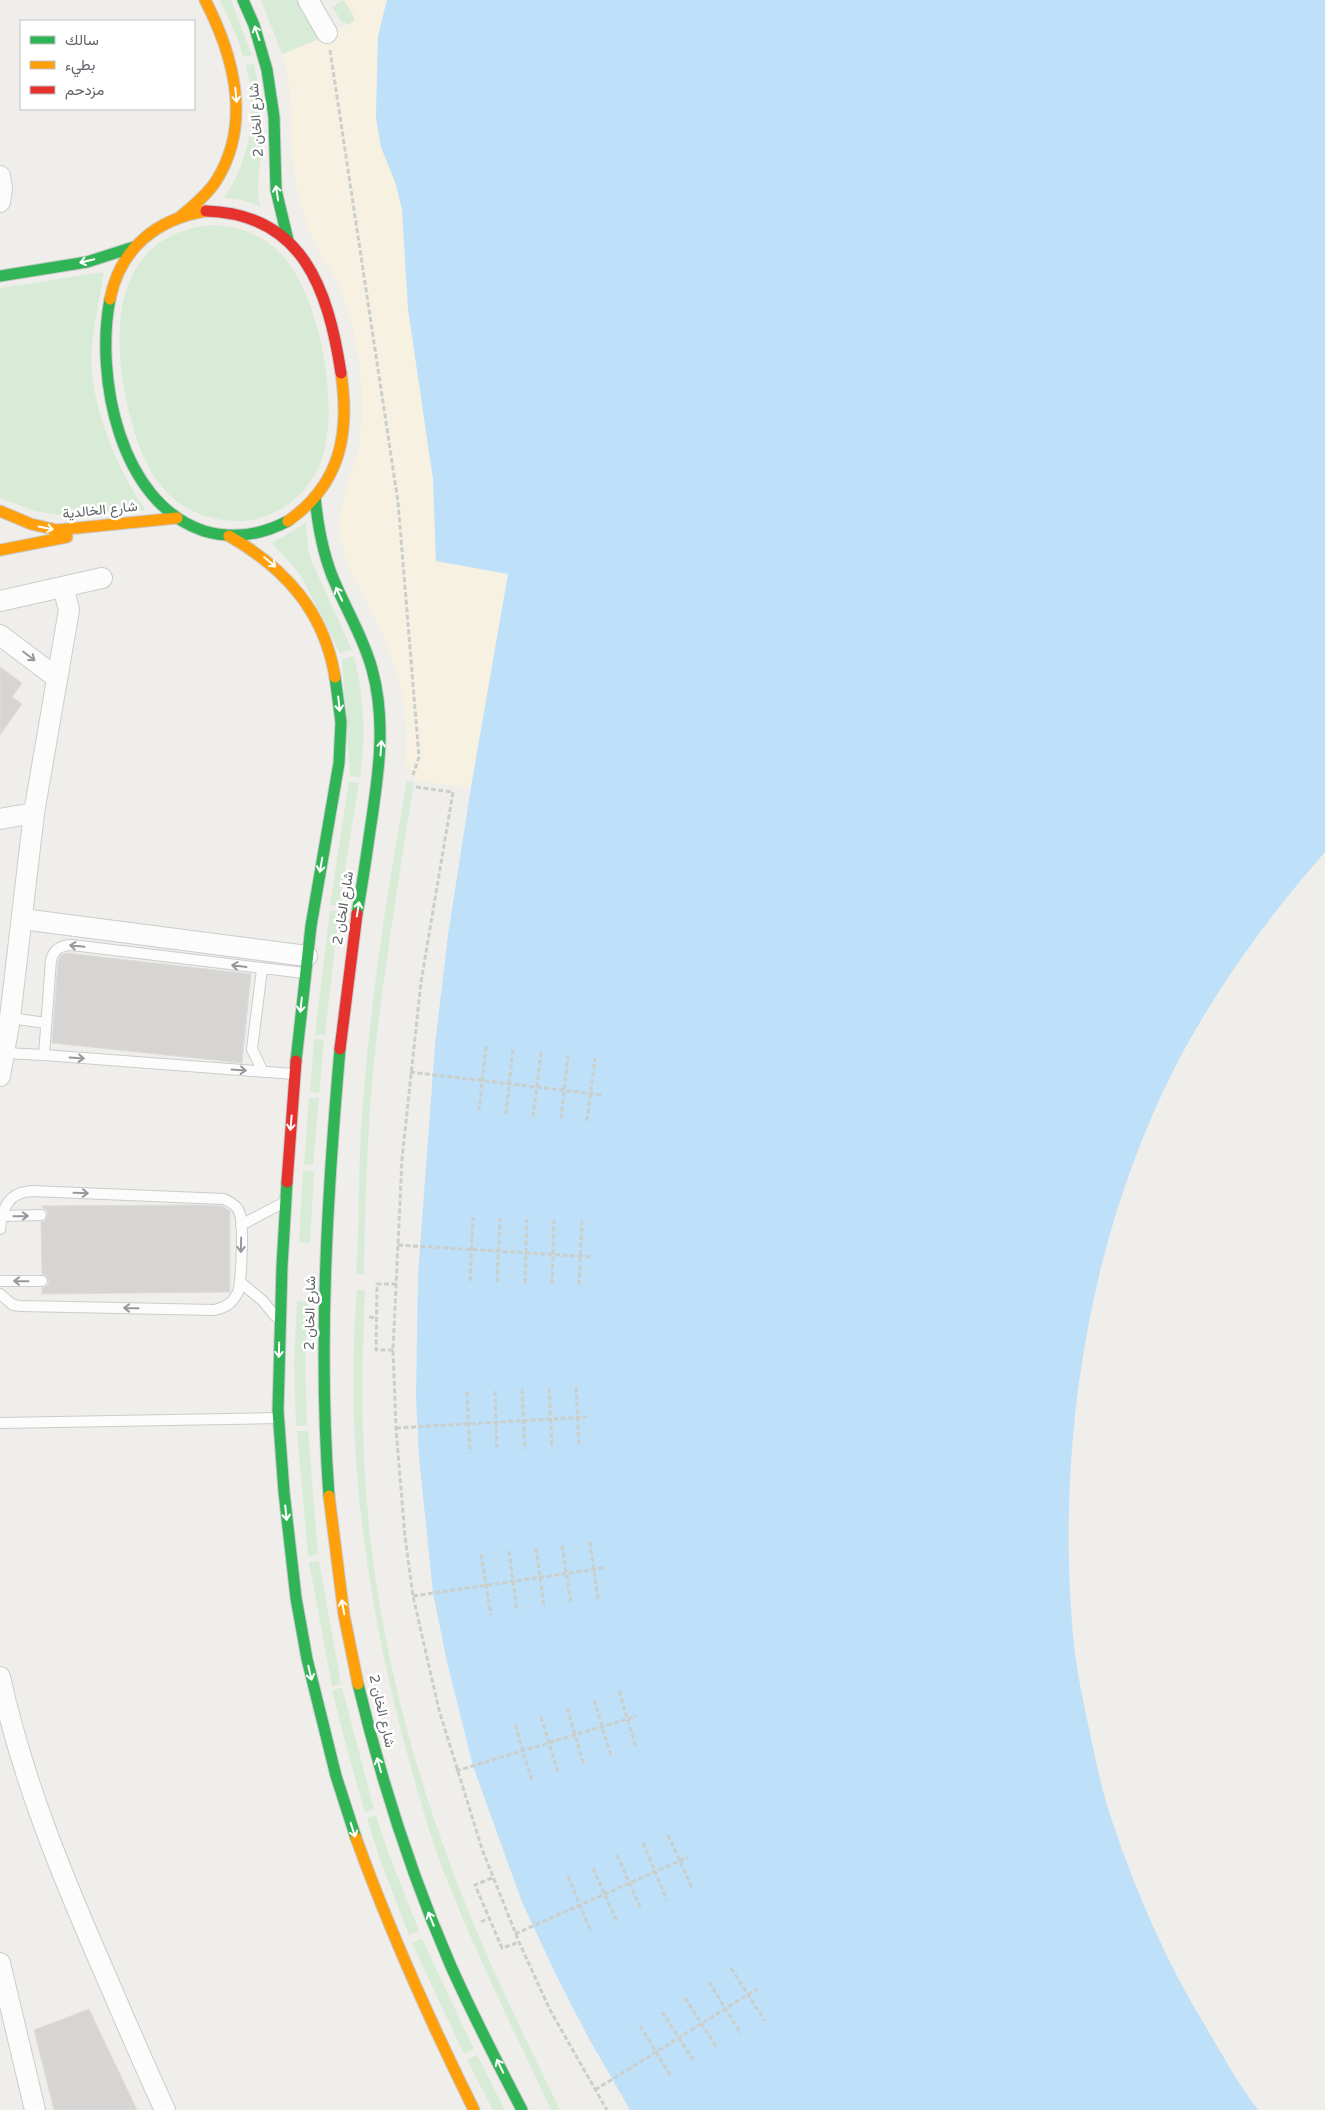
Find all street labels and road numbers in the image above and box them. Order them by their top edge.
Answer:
street label: شارع الخان 2 [245,82,269,158]
street label: شارع الخالدية [62,498,139,524]
street label: شارع الخان 2 [329,870,359,946]
street label: شارع الخان 2 [301,1276,321,1350]
street label: شارع الخان 2 [363,1673,399,1750]

